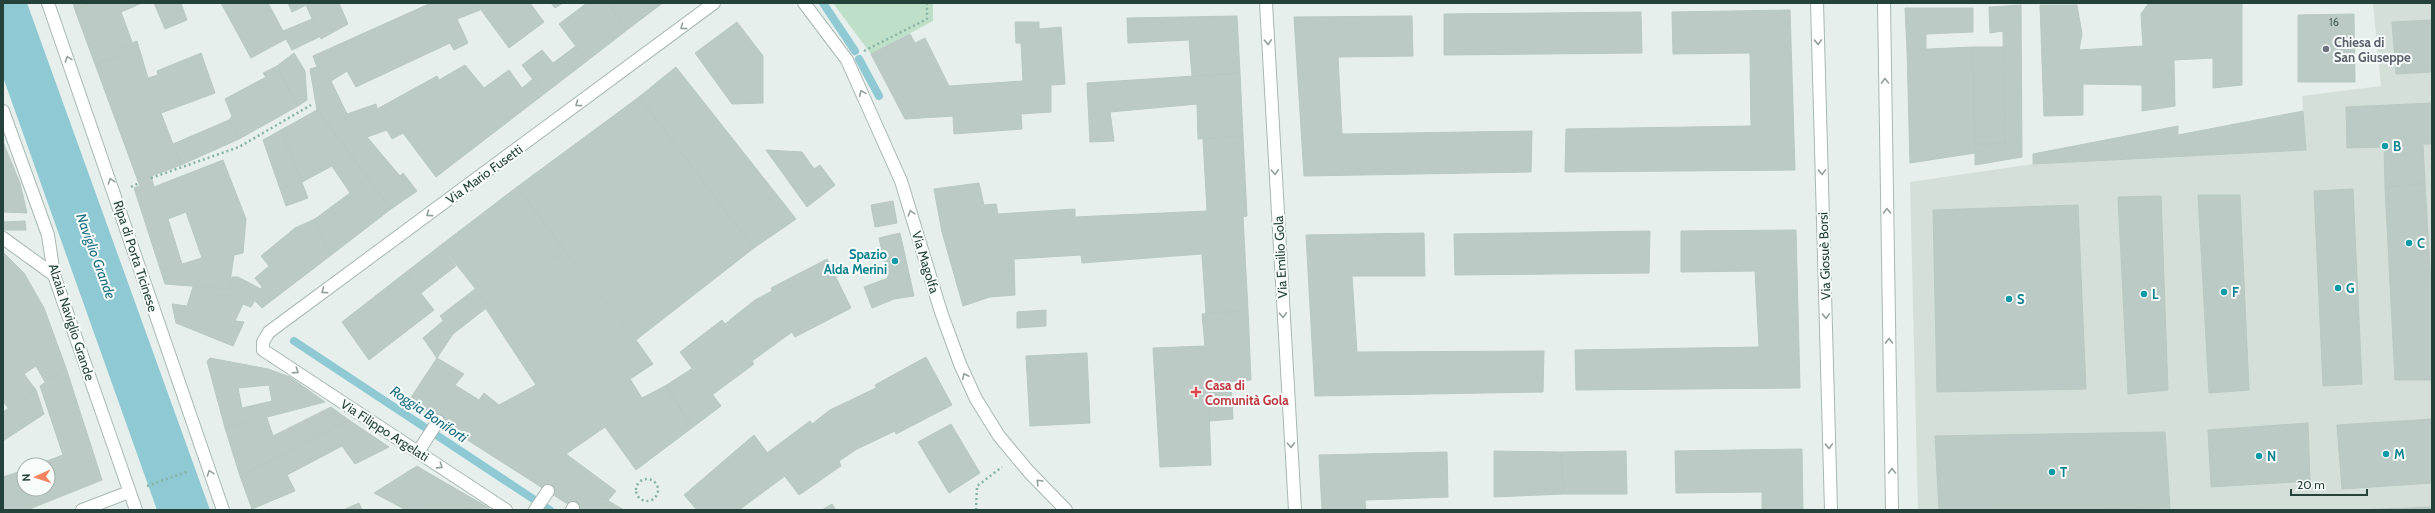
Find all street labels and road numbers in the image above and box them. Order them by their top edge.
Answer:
street label: Via Mario Fusetti [443,141,525,207]
street label: Ripa di Porta Ticinese [110,198,162,314]
street label: Via Giosuè Borsi [1814,212,1834,300]
street label: Via Emilio Gola [1270,215,1290,299]
street label: Via Magolfa [909,229,943,296]
street label: Alzaia Naviglio Grande [46,262,99,383]
street label: Via Filippo Argelati [338,396,432,464]

